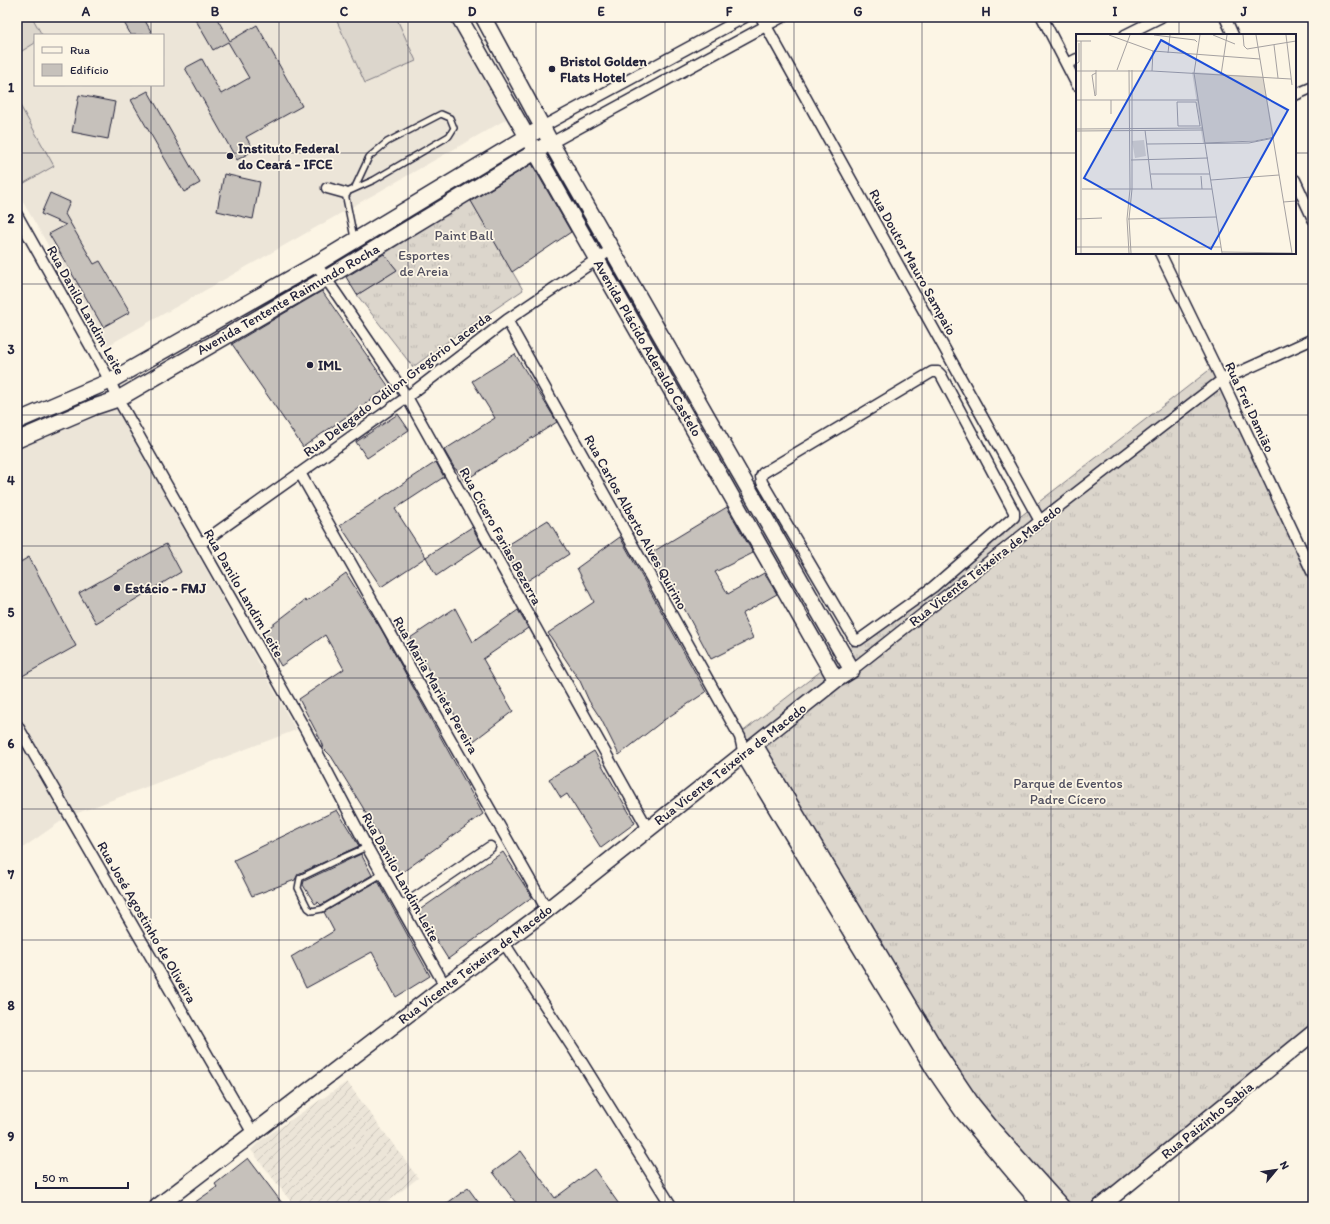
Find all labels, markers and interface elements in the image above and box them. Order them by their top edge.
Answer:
text: A [81,4,91,19]
text: B [211,4,220,19]
text: C [340,4,349,19]
text: D [468,4,477,19]
text: E [597,4,605,19]
text: F [726,4,733,19]
text: G [854,4,863,19]
text: H [982,4,991,19]
text: I [1113,4,1118,19]
text: J [1240,4,1248,19]
legend [34,34,164,86]
inset map [1076,34,1296,254]
text: Rua [70,43,90,57]
place label: Bristol Golden Flats Hotel [560,53,647,86]
text: Edifício [70,63,109,77]
marker: Bristol Golden Flats Hotel [547,64,557,74]
text: 1 [8,80,14,95]
place label: Instituto Federal do Ceará - IFCE [238,140,340,173]
marker: Instituto Federal do Ceará - IFCE [225,151,235,161]
street label: Rua Doutor Mauro Sampaio [865,186,960,338]
text: 2 [8,211,15,226]
park label: Paint Ball [435,227,493,244]
street label: Avenida Tentente Raimundo Rocha [194,240,383,359]
street label: Rua Danilo Landim Leite [43,243,128,378]
park label: Esportes de Areia [398,247,450,280]
street label: Avenida Plácido Aderaldo Castelo [590,257,705,440]
street label: Rua Delegado Odilon Gregório Lacerda [300,308,495,461]
text: 3 [7,342,15,357]
place label: IML [318,357,342,374]
street label: Rua Frei Damião [1221,359,1278,455]
marker: IML [305,360,315,370]
street label: Rua Carlos Alberto Alves Quirino [580,432,691,613]
street label: Rua Cícero Farias Bezerra [456,464,546,609]
text: 4 [7,473,15,488]
street label: Rua Vicente Teixeira de Macedo [906,501,1065,630]
street label: Rua Danilo Landim Leite [200,526,287,661]
place label: Estácio - FMJ [125,580,206,597]
marker: Estácio - FMJ [112,583,122,593]
text: 5 [8,605,15,620]
street label: Rua Maria Marieta Pereira [389,613,482,758]
street label: Rua Vicente Teixeira de Macedo [651,700,810,829]
text: 6 [8,736,15,751]
park label: Parque de Eventos Padre Cícero [1013,775,1123,808]
street label: Rua Danilo Landim Leite [358,810,443,945]
street label: Rua José Agostinho de Oliveira [93,838,200,1006]
text: 7 [7,867,15,882]
street label: Rua Vicente Teixeira de Macedo [395,901,556,1028]
text: 8 [7,998,15,1013]
street label: Rua Paizinho Sabia [1158,1078,1257,1163]
text: 9 [8,1129,15,1144]
north arrow [1256,1150,1296,1190]
text: N [1277,1159,1292,1172]
scale bar [36,1164,128,1190]
text: 50 m [42,1171,68,1185]

